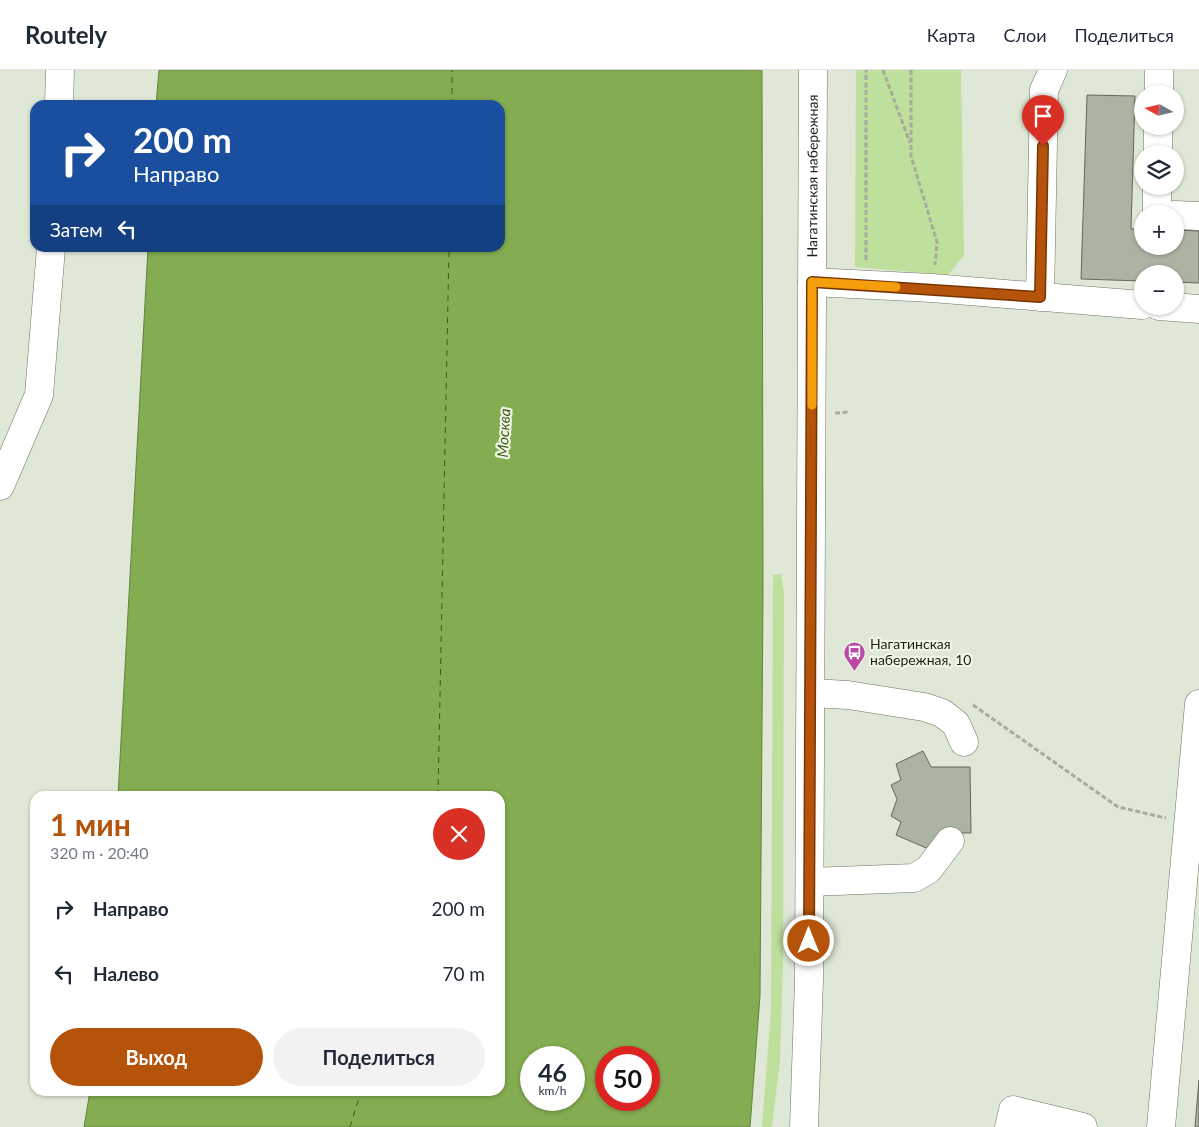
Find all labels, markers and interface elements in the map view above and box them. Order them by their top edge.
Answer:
text: Routely [25,20,107,49]
text: Карта [927,24,975,46]
text: Слои [1003,24,1047,46]
text: Поделиться [1075,24,1174,46]
north arrow [1134,85,1184,135]
map controls [1134,85,1184,315]
street label: Нагатинская набережная [803,95,821,258]
pin [1022,95,1064,146]
icon: arrive [1029,102,1057,130]
text: 200 m [133,118,232,160]
icon: right [50,120,115,185]
button: layers [1134,145,1184,195]
text: Направо [133,160,219,187]
button: + [1134,205,1184,255]
icon: left [113,215,141,243]
text: Затем [50,218,103,241]
button: − [1134,265,1184,315]
water label: Москва [493,408,513,458]
place label: Нагатинская набережная, 10 [870,635,971,668]
bus stop icon: Нагатинская набережная, 10 [842,640,866,671]
text: 1 мин [50,806,131,842]
button: close [433,808,485,860]
text: 320 m · 20:40 [50,843,149,862]
icon: right [50,895,78,923]
text: Направо [93,897,169,920]
text: 200 m [431,897,485,920]
position arrow [782,914,834,966]
icon: left [50,960,78,988]
text: Налево [93,962,159,985]
text: 70 m [442,962,485,985]
button: Выход [50,1028,263,1086]
button: Поделиться [273,1028,485,1086]
speed limit sign: 50 [595,1046,660,1111]
text: 46 [538,1057,567,1087]
text: km/h [538,1083,567,1098]

